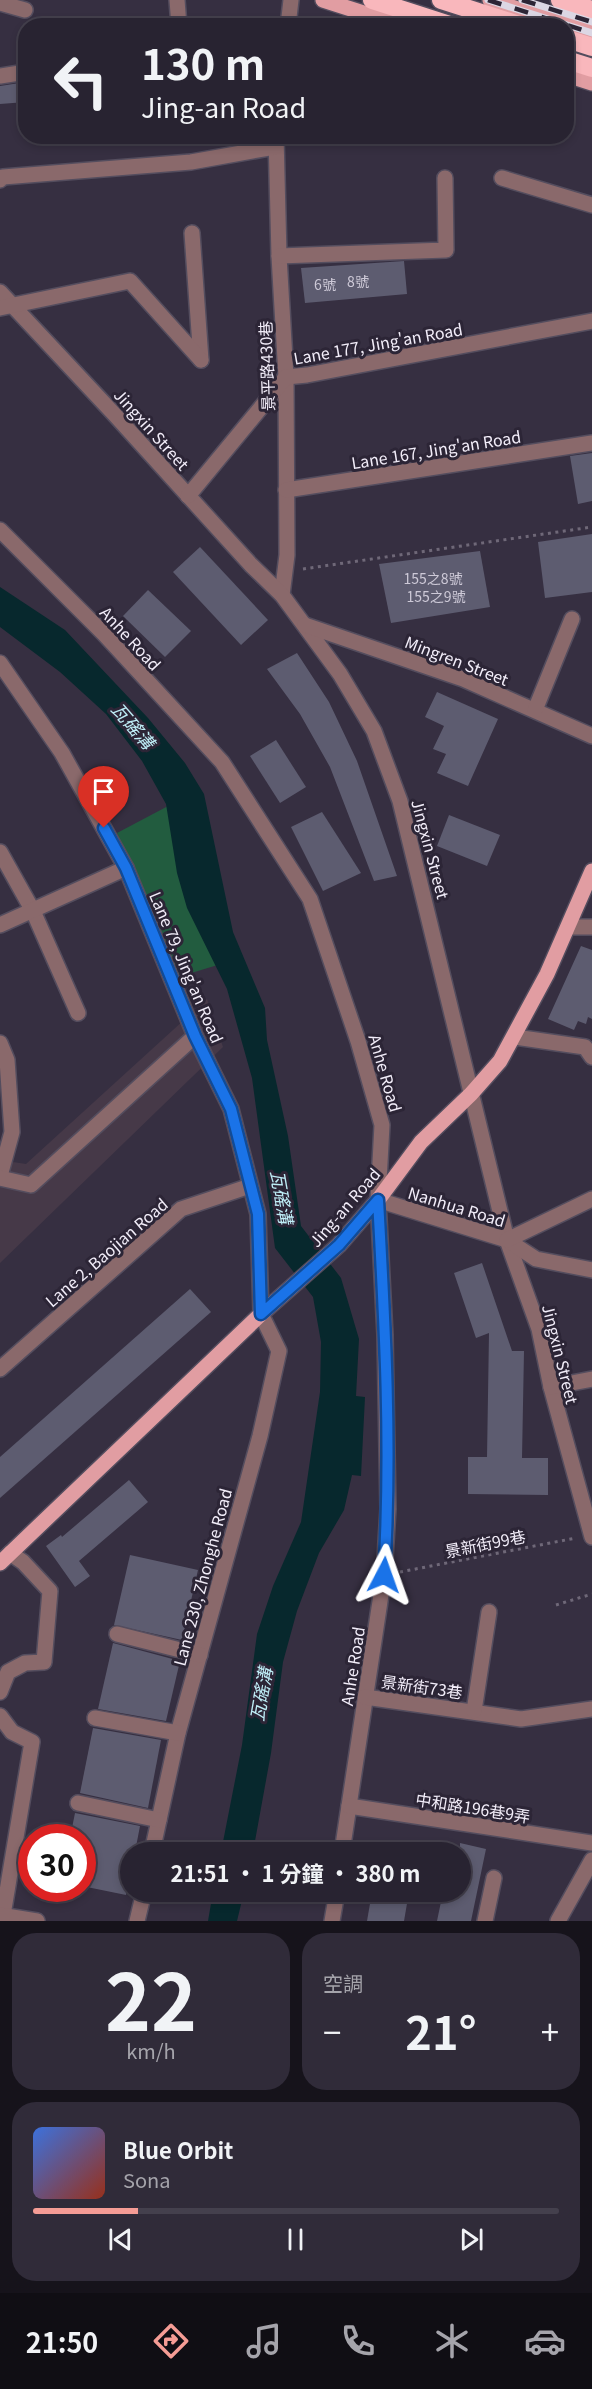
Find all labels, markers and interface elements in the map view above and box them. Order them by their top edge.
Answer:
text: 130 m [141,31,265,92]
icon: left [42,42,120,120]
text: Jing-an Road [141,87,306,126]
house number: 8號 [347,271,369,291]
house number: 6號 [314,274,336,294]
street label: Lane 177, Jing'an Road [292,316,464,370]
street label: 景平路430巷 [252,320,280,412]
street label: Jingxin Street [109,383,195,475]
street label: Lane 167, Jing'an Road [349,424,523,474]
house number: 155之8號 [403,568,463,588]
house number: 155之9號 [406,586,466,606]
street label: Anhe Road [95,601,167,675]
street label: Mingren Street [402,629,512,691]
water label: 瓦磘溝 [106,696,163,756]
pin [78,766,129,828]
icon: arrive [87,775,120,808]
street label: Jingxin Street [406,797,456,901]
street label: Lane 79, Jing'an Road [144,888,230,1046]
street label: Anhe Road [363,1031,409,1115]
street label: Jing-an Road [303,1162,385,1252]
water label: 瓦磘溝 [266,1168,301,1229]
street label: Nanhua Road [405,1180,509,1232]
street label: Lane 2, Baojian Road [39,1192,173,1312]
street label: Jingxin Street [537,1302,585,1406]
street label: Lane 230, Zhonghe Road [167,1486,237,1668]
street label: 景新街99巷 [443,1523,527,1563]
position arrow [352,1543,416,1607]
street label: Anhe Road [334,1625,370,1707]
water label: 瓦磘溝 [243,1662,278,1723]
street label: 景新街73巷 [380,1668,464,1704]
street label: 中和路196巷9弄 [414,1786,532,1828]
speed limit sign: 30 [18,1824,96,1902]
text: 21:51 · 1 分鐘 · 380 m [170,1856,421,1888]
text: 22 [105,1941,197,2053]
text: 空調 [323,1968,363,1997]
text: 21° [405,1998,477,2063]
text: − [323,2007,341,2055]
text: + [541,2007,559,2055]
text: km/h [126,2036,176,2065]
text: Blue Orbit [123,2133,233,2165]
text: Sona [123,2165,171,2194]
icon: previous [104,2223,137,2256]
icon: pause [279,2223,312,2256]
icon: next [455,2223,488,2256]
icon: directions [150,2320,192,2362]
icon: music [243,2320,285,2362]
icon: phone [337,2320,379,2362]
icon: climate [431,2320,473,2362]
icon: car [524,2320,566,2362]
text: 21:50 [26,2322,98,2361]

